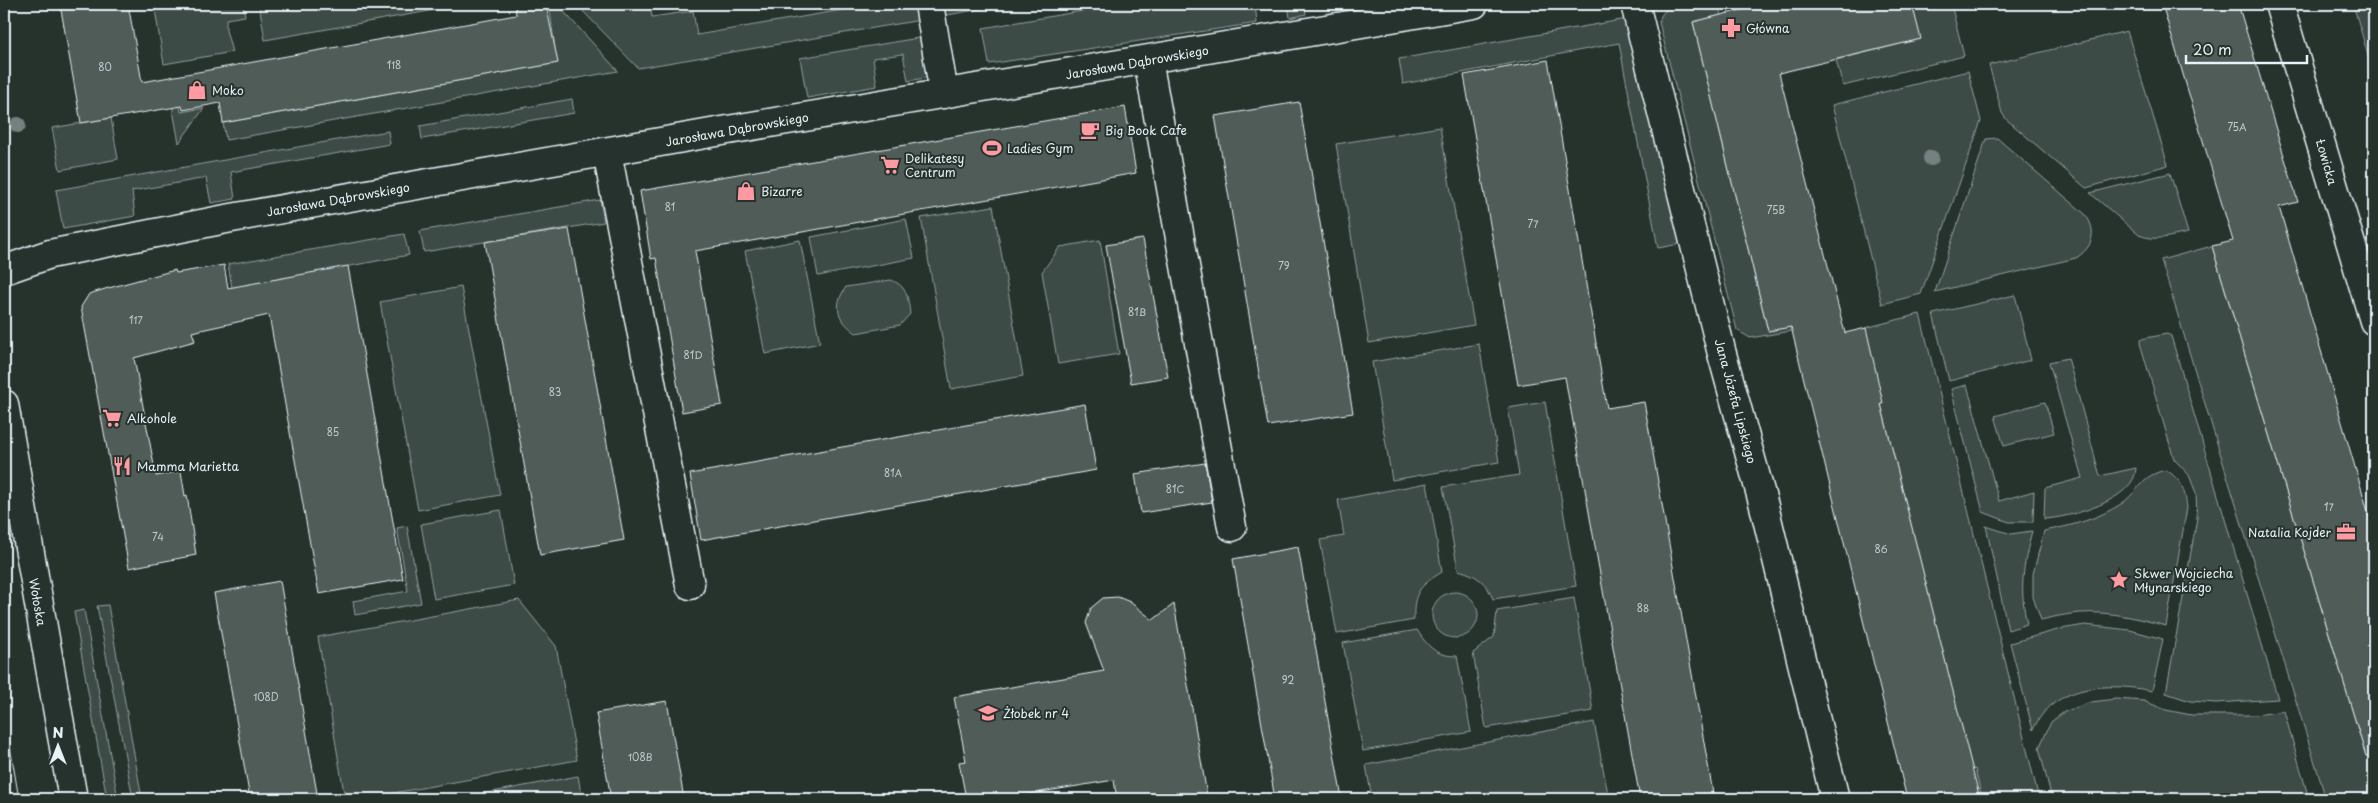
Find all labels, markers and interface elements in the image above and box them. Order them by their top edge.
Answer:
pharmacy icon: Główna [1720,17,1742,39]
place label: Główna [1746,19,1790,37]
scale bar [2186,32,2307,64]
text: 20 m [2193,37,2232,60]
street label: Jarosława Dąbrowskiego [1064,41,1210,83]
house number: 118 [387,57,401,72]
house number: 80 [98,59,112,74]
shop icon: Moko [186,79,208,101]
place label: Moko [212,81,244,99]
street label: Jarosława Dąbrowskiego [664,108,810,150]
cafe icon: Big Book Cafe [1079,119,1101,141]
house number: 75A [2227,119,2247,134]
place label: Big Book Cafe [1105,121,1187,139]
street label: Łowicka [2312,136,2342,187]
sports icon: Ladies Gym [981,137,1003,159]
place label: Ladies Gym [1007,139,1073,157]
place label: Delikatesy Centrum [905,149,964,181]
supermarket icon: Delikatesy Centrum [879,154,901,176]
street label: Jarosława Dąbrowskiego [265,178,411,220]
shop icon: Bizarre [735,180,757,202]
place label: Bizarre [761,182,803,200]
house number: 81 [665,199,675,214]
house number: 75B [1767,202,1786,217]
house number: 77 [1527,216,1539,231]
house number: 79 [1278,258,1290,273]
house number: 81B [1128,304,1146,319]
house number: 117 [129,312,143,327]
street label: Jana Józefa Lipskiego [1711,337,1761,465]
house number: 81D [684,347,703,362]
house number: 83 [549,384,561,399]
supermarket icon: Alkohole [101,407,123,429]
place label: Alkohole [127,409,177,427]
house number: 85 [327,424,339,439]
restaurant icon: Mamma Marietta [111,455,133,477]
place label: Mamma Marietta [137,457,239,475]
house number: 81A [884,465,902,480]
house number: 81C [1166,481,1184,496]
house number: 17 [2324,499,2335,514]
office icon: Natalia Kojder [2335,521,2357,543]
place label: Natalia Kojder [2248,523,2332,541]
house number: 74 [152,529,164,544]
house number: 86 [1875,541,1888,556]
place label: Skwer Wojciecha Młynarskiego [2134,564,2234,596]
place icon: Skwer Wojciecha Młynarskiego [2108,569,2130,591]
street label: Wołoska [25,577,51,628]
house number: 88 [1637,600,1649,615]
house number: 92 [1282,672,1294,687]
house number: 108D [253,689,279,704]
school or university icon: Żłobek nr 4 [977,702,999,724]
place label: Żłobek nr 4 [1003,704,1069,722]
north arrow [32,720,82,770]
text: N [52,722,64,743]
house number: 108B [628,749,652,764]

